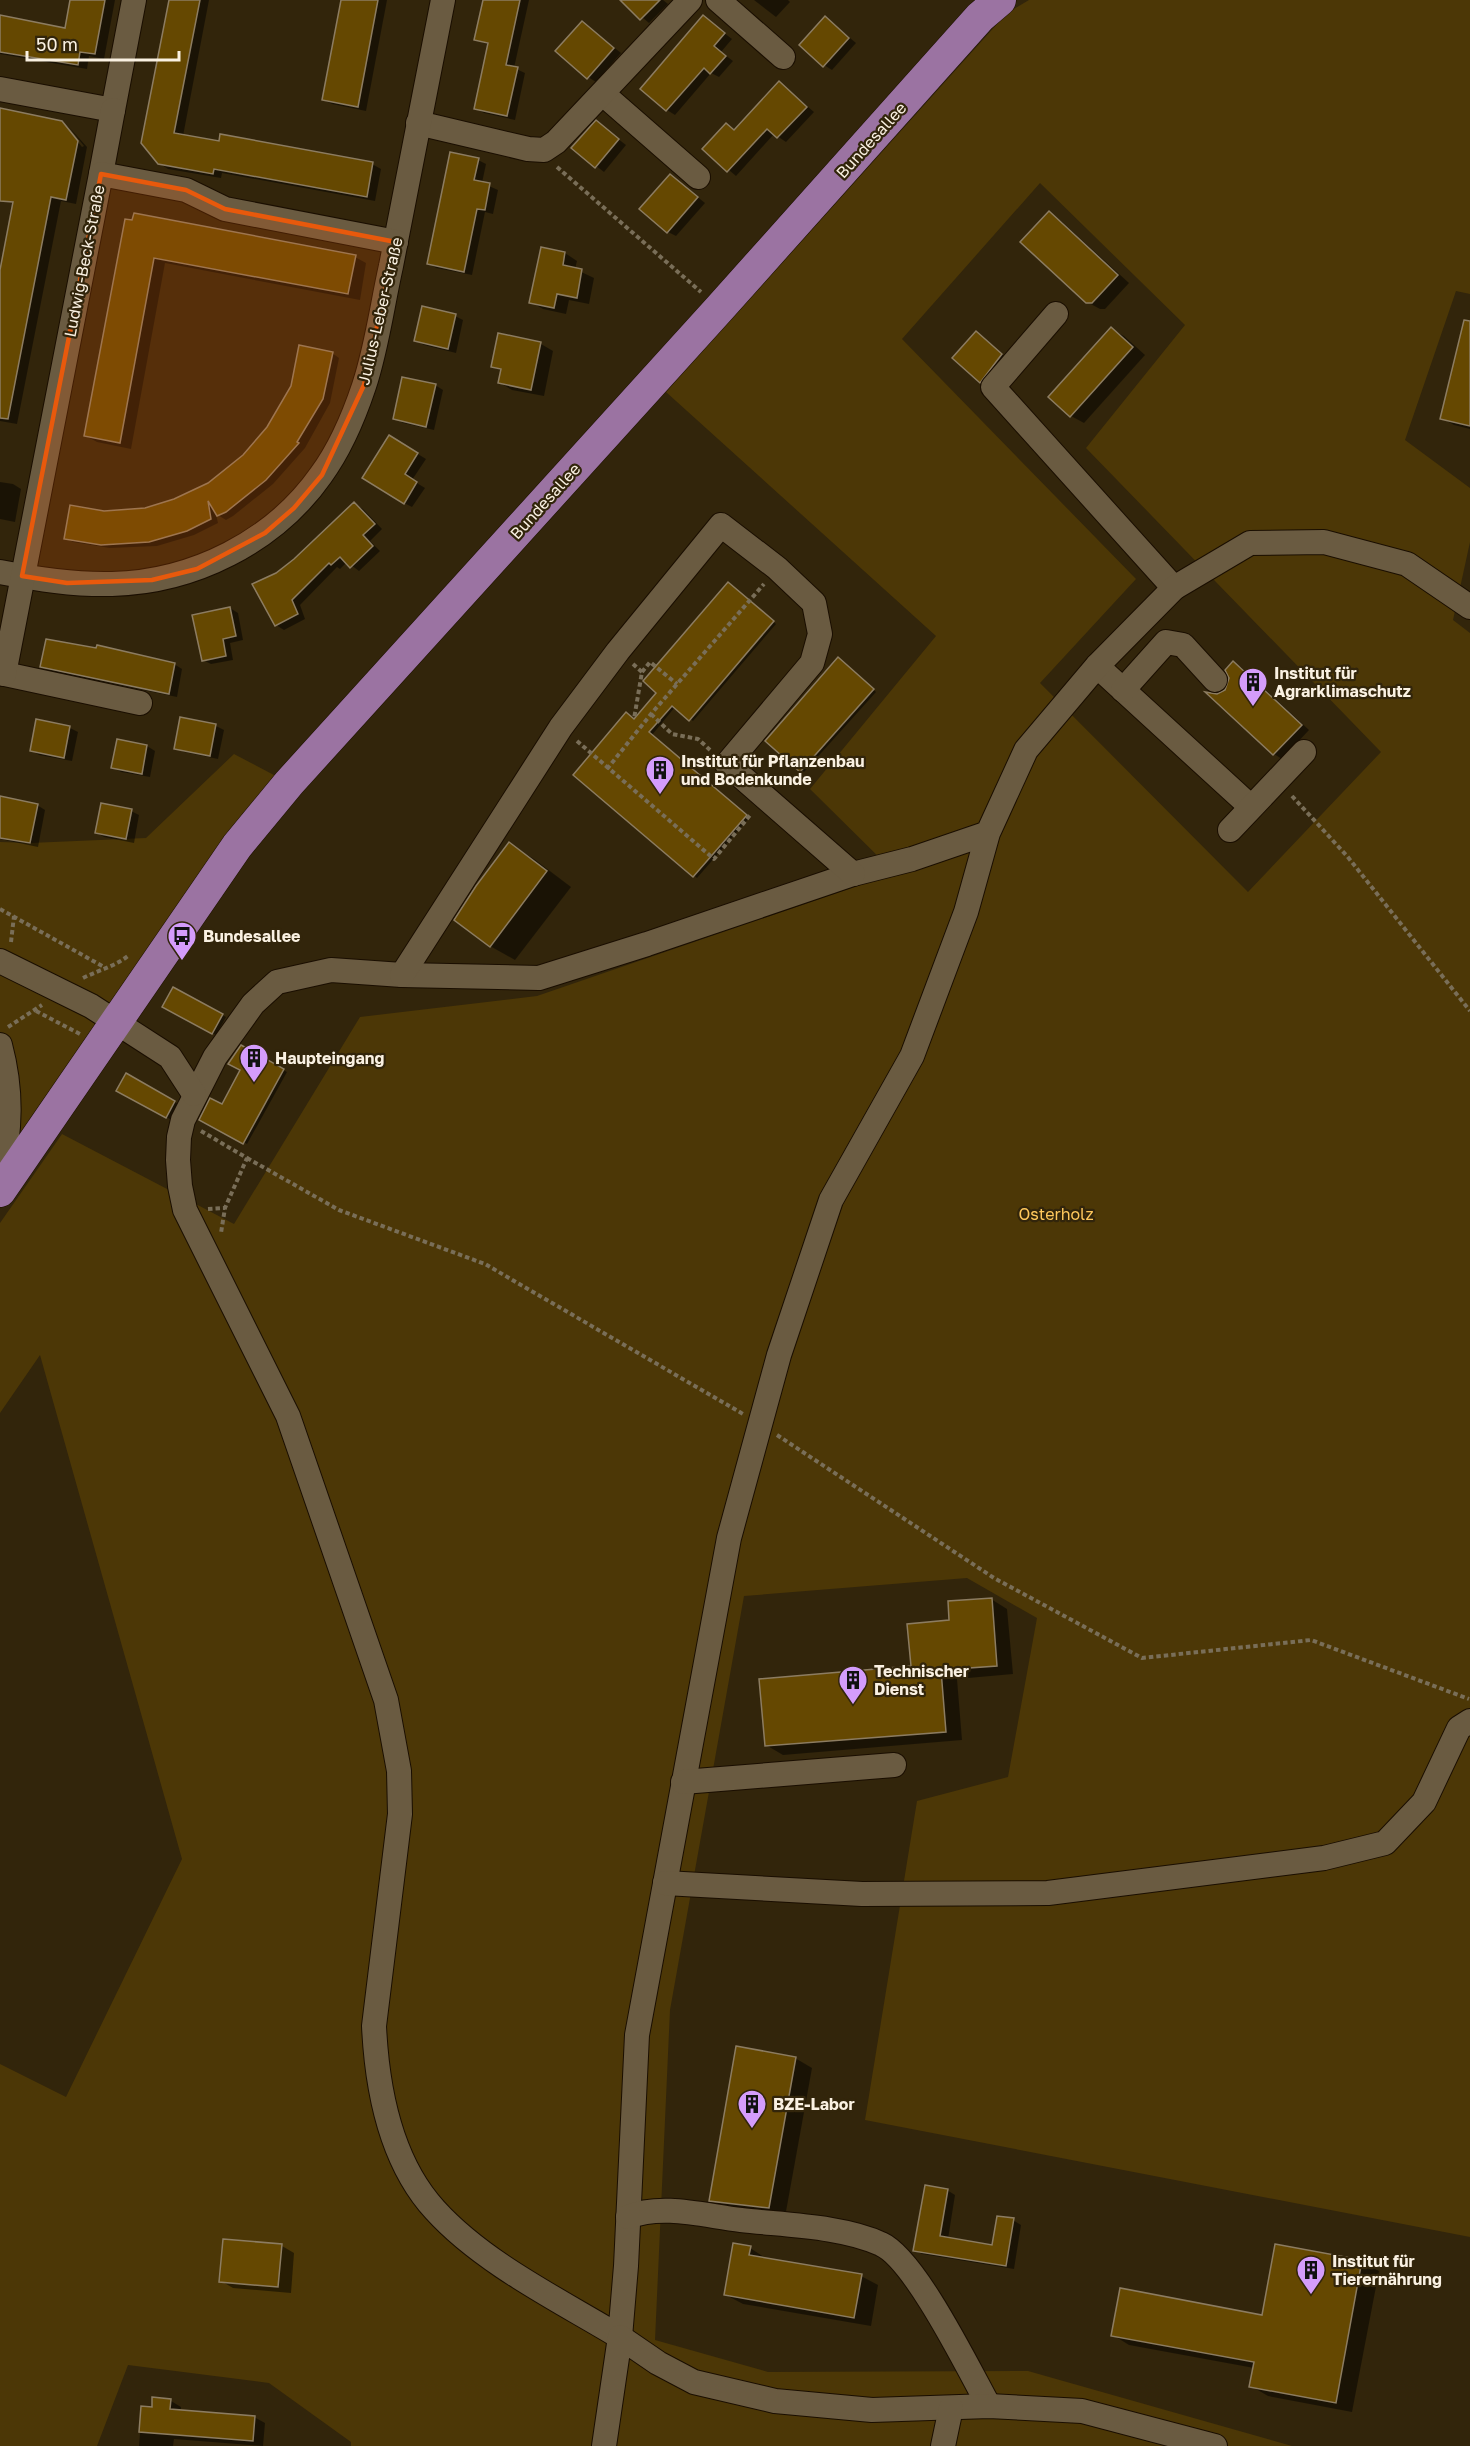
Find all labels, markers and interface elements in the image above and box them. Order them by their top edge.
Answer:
scale bar [27,24,178,62]
text: 50 m [36,33,78,55]
street label: Bundesallee [832,98,910,182]
street label: Ludwig-Beck-Straße [59,183,109,339]
street label: Julius-Leber-Straße [353,235,407,387]
street label: Bundesallee [506,459,584,543]
place label: Institut für Agrarklimaschutz [1274,663,1411,701]
building icon: Institut für Agrarklimaschutz [1237,666,1269,708]
place label: Institut für Pflanzenbau und Bodenkunde [681,751,865,789]
building icon: Institut für Pflanzenbau und Bodenkunde [644,754,676,796]
bus stop icon: Bundesallee [166,920,198,962]
place label: Bundesallee [203,926,301,946]
building icon: Haupteingang [238,1042,270,1084]
place label: Haupteingang [275,1048,384,1068]
park label: Osterholz [1018,1204,1094,1224]
place label: Technischer Dienst [874,1661,969,1699]
building icon: Technischer Dienst [837,1664,869,1706]
building icon: BZE-Labor [736,2088,768,2130]
place label: BZE-Labor [773,2094,855,2114]
place label: Institut für Tierernährung [1332,2251,1442,2289]
building icon: Institut für Tierernährung [1295,2254,1327,2296]

